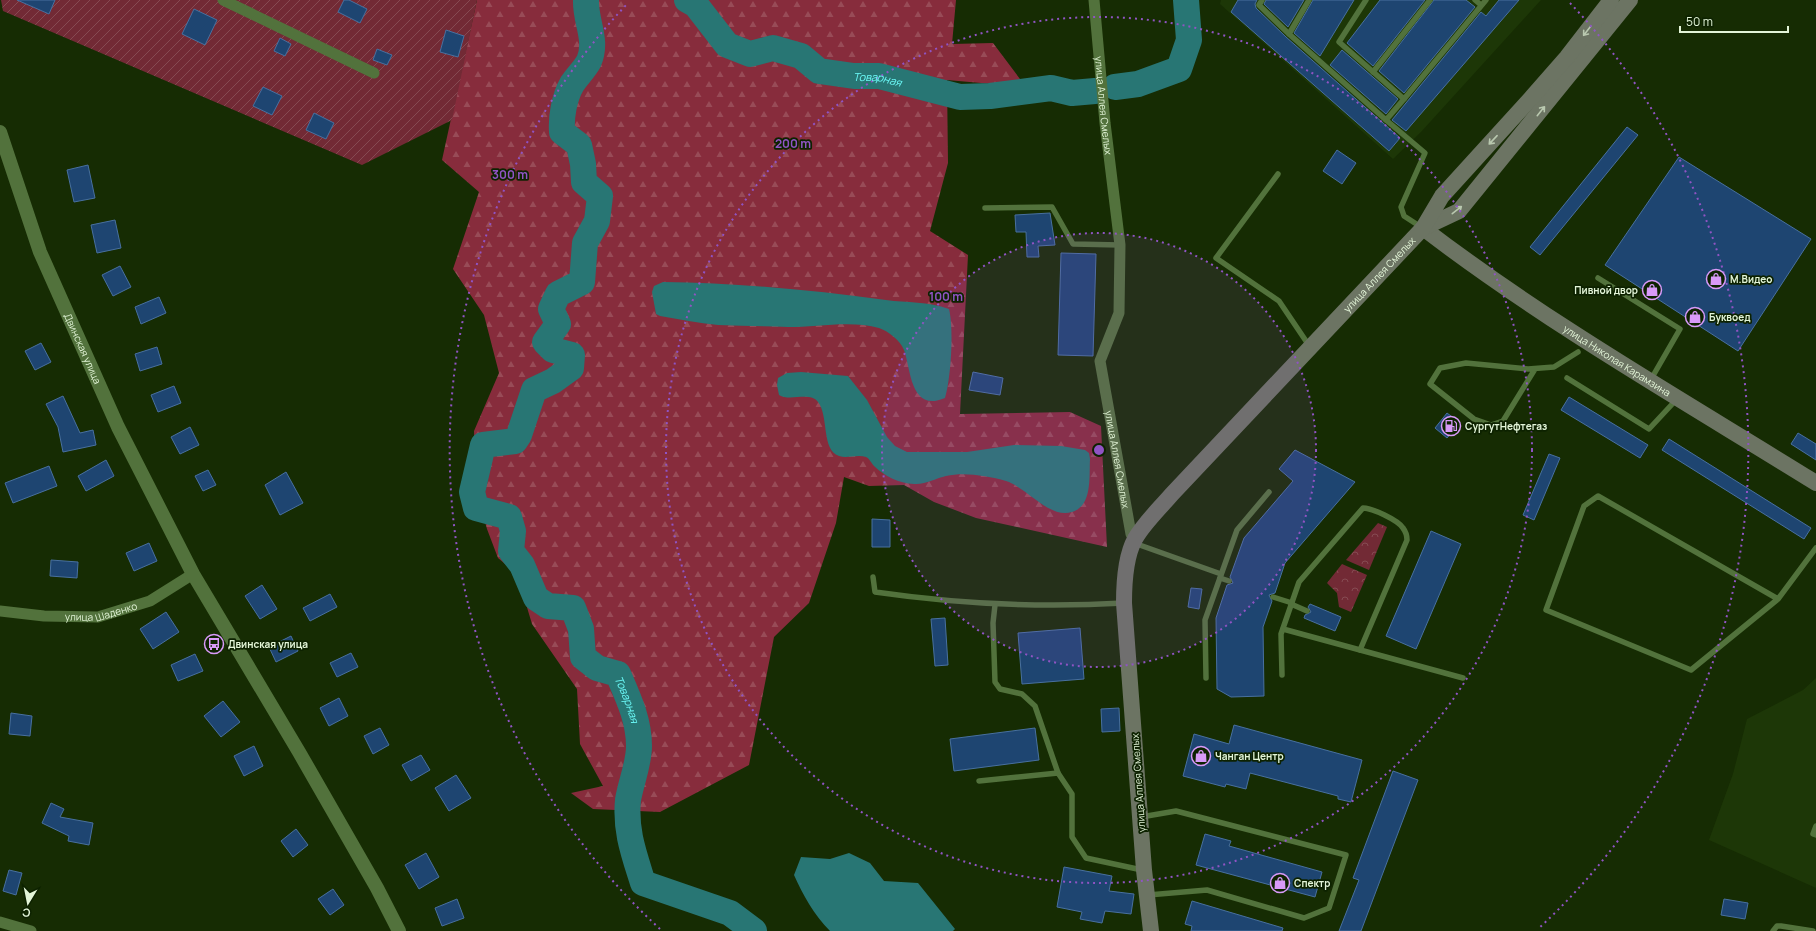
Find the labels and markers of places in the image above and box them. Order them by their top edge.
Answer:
shop icon: M.Видео [1705,268,1727,290]
place label: M.Видео [1730,272,1773,286]
shop icon: Пивной двор [1641,279,1663,301]
place label: Пивной двор [1574,283,1638,297]
shop icon: Буквоед [1684,306,1706,328]
place label: Буквоед [1709,310,1751,324]
fuel station icon: СургутНефтегаз [1440,415,1462,437]
place label: СургутНефтегаз [1465,419,1547,433]
centre of rings [1092,443,1106,457]
bus stop icon: Двинская улица [203,633,225,655]
place label: Двинская улица [228,637,308,651]
shop icon: Чанган Центр [1190,745,1212,767]
place label: Чанган Центр [1215,749,1284,763]
shop icon: Спектр [1269,872,1291,894]
place label: Спектр [1294,876,1330,890]

